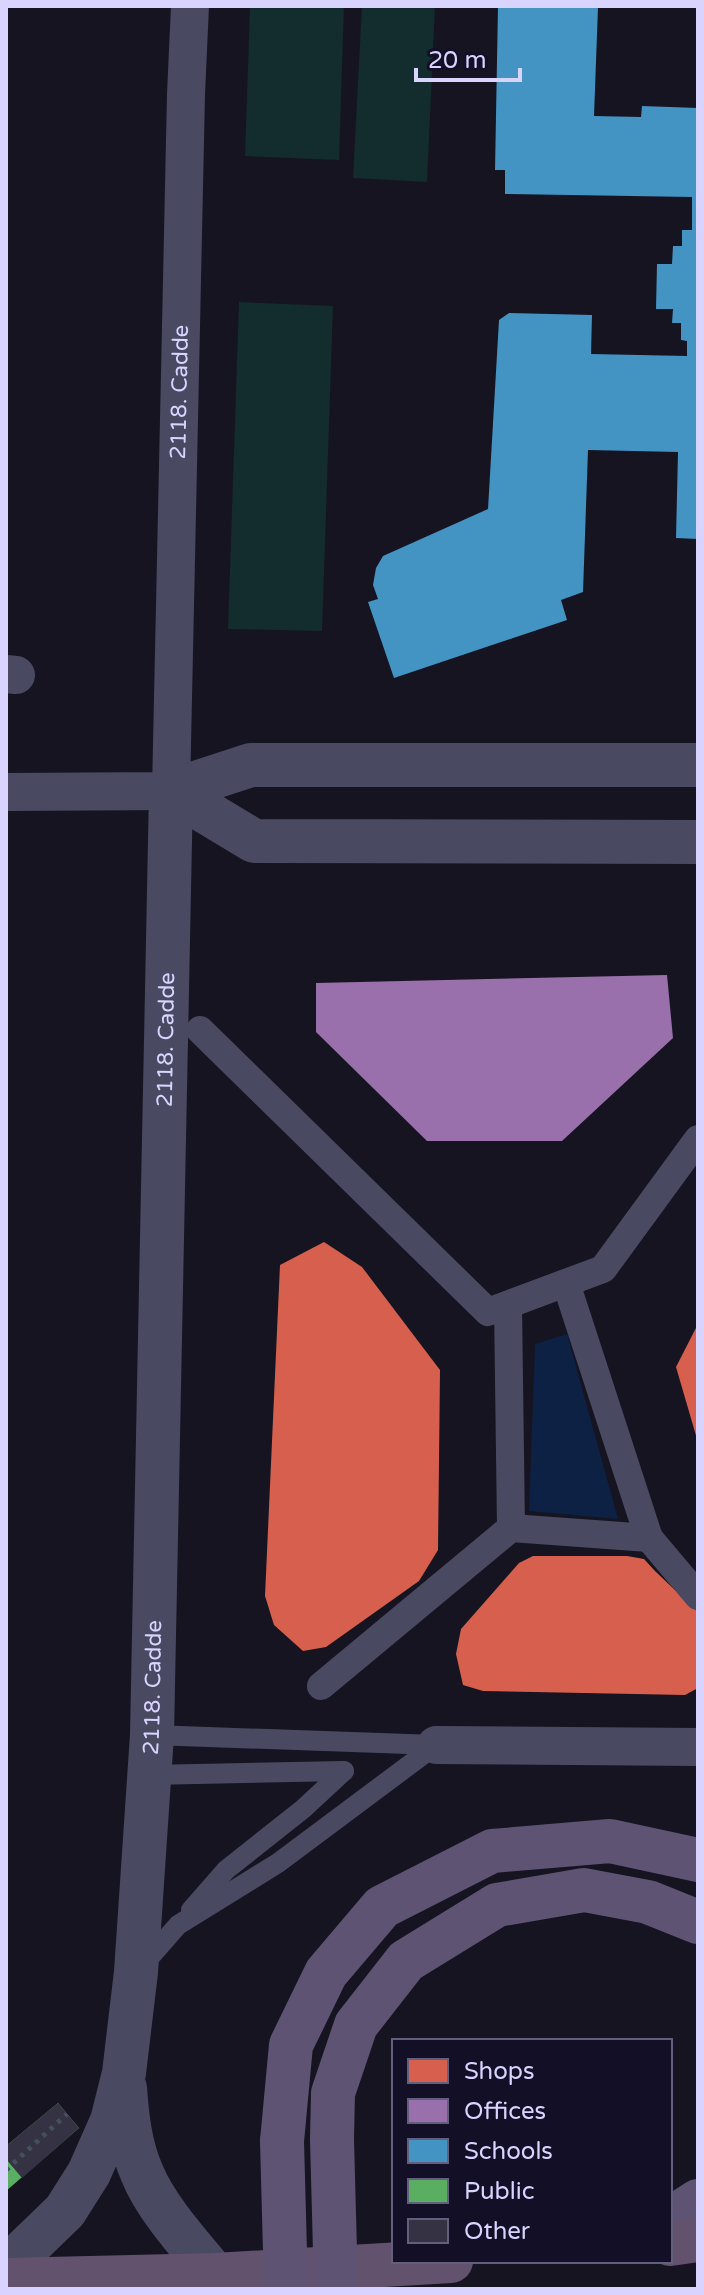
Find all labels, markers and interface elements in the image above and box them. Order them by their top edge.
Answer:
scale bar [416,32,520,82]
text: 20 m [428,46,486,75]
street label: 2118. Cadde [165,324,194,460]
street label: 2118. Cadde [152,972,180,1107]
street label: 2118. Cadde [138,1620,167,1756]
legend [392,2039,672,2263]
text: Shops [464,2057,534,2086]
text: Offices [464,2097,546,2126]
text: Schools [464,2137,553,2166]
text: Public [464,2177,534,2206]
text: Other [464,2217,531,2246]

